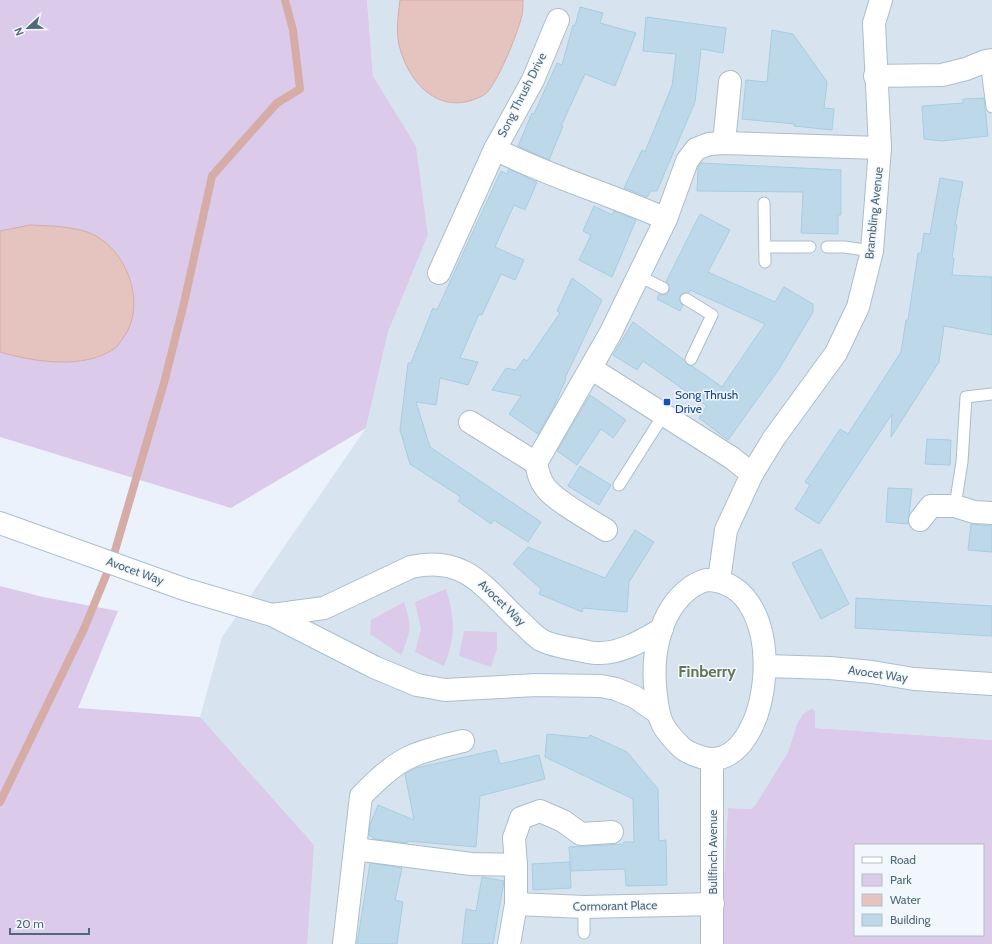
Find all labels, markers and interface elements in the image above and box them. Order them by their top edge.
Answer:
north arrow [8,8,48,48]
text: N [11,26,27,38]
street label: Song Thrush Drive [494,50,549,140]
street label: Brambling Avenue [861,166,886,260]
place label: Song Thrush Drive [675,387,738,416]
marker: Song Thrush Drive [662,397,672,407]
street label: Avocet Way [104,553,166,588]
street label: Avocet Way [476,576,529,629]
district label: Finberry [678,662,736,681]
street label: Avocet Way [847,662,909,685]
street label: Bullfinch Avenue [705,810,720,895]
legend [854,844,984,936]
text: Road [890,852,916,867]
text: Park [890,872,912,887]
text: Water [890,892,921,907]
street label: Cormorant Place [573,897,657,914]
scale bar [10,910,89,936]
text: Building [890,912,932,927]
text: 20 m [16,916,44,931]

